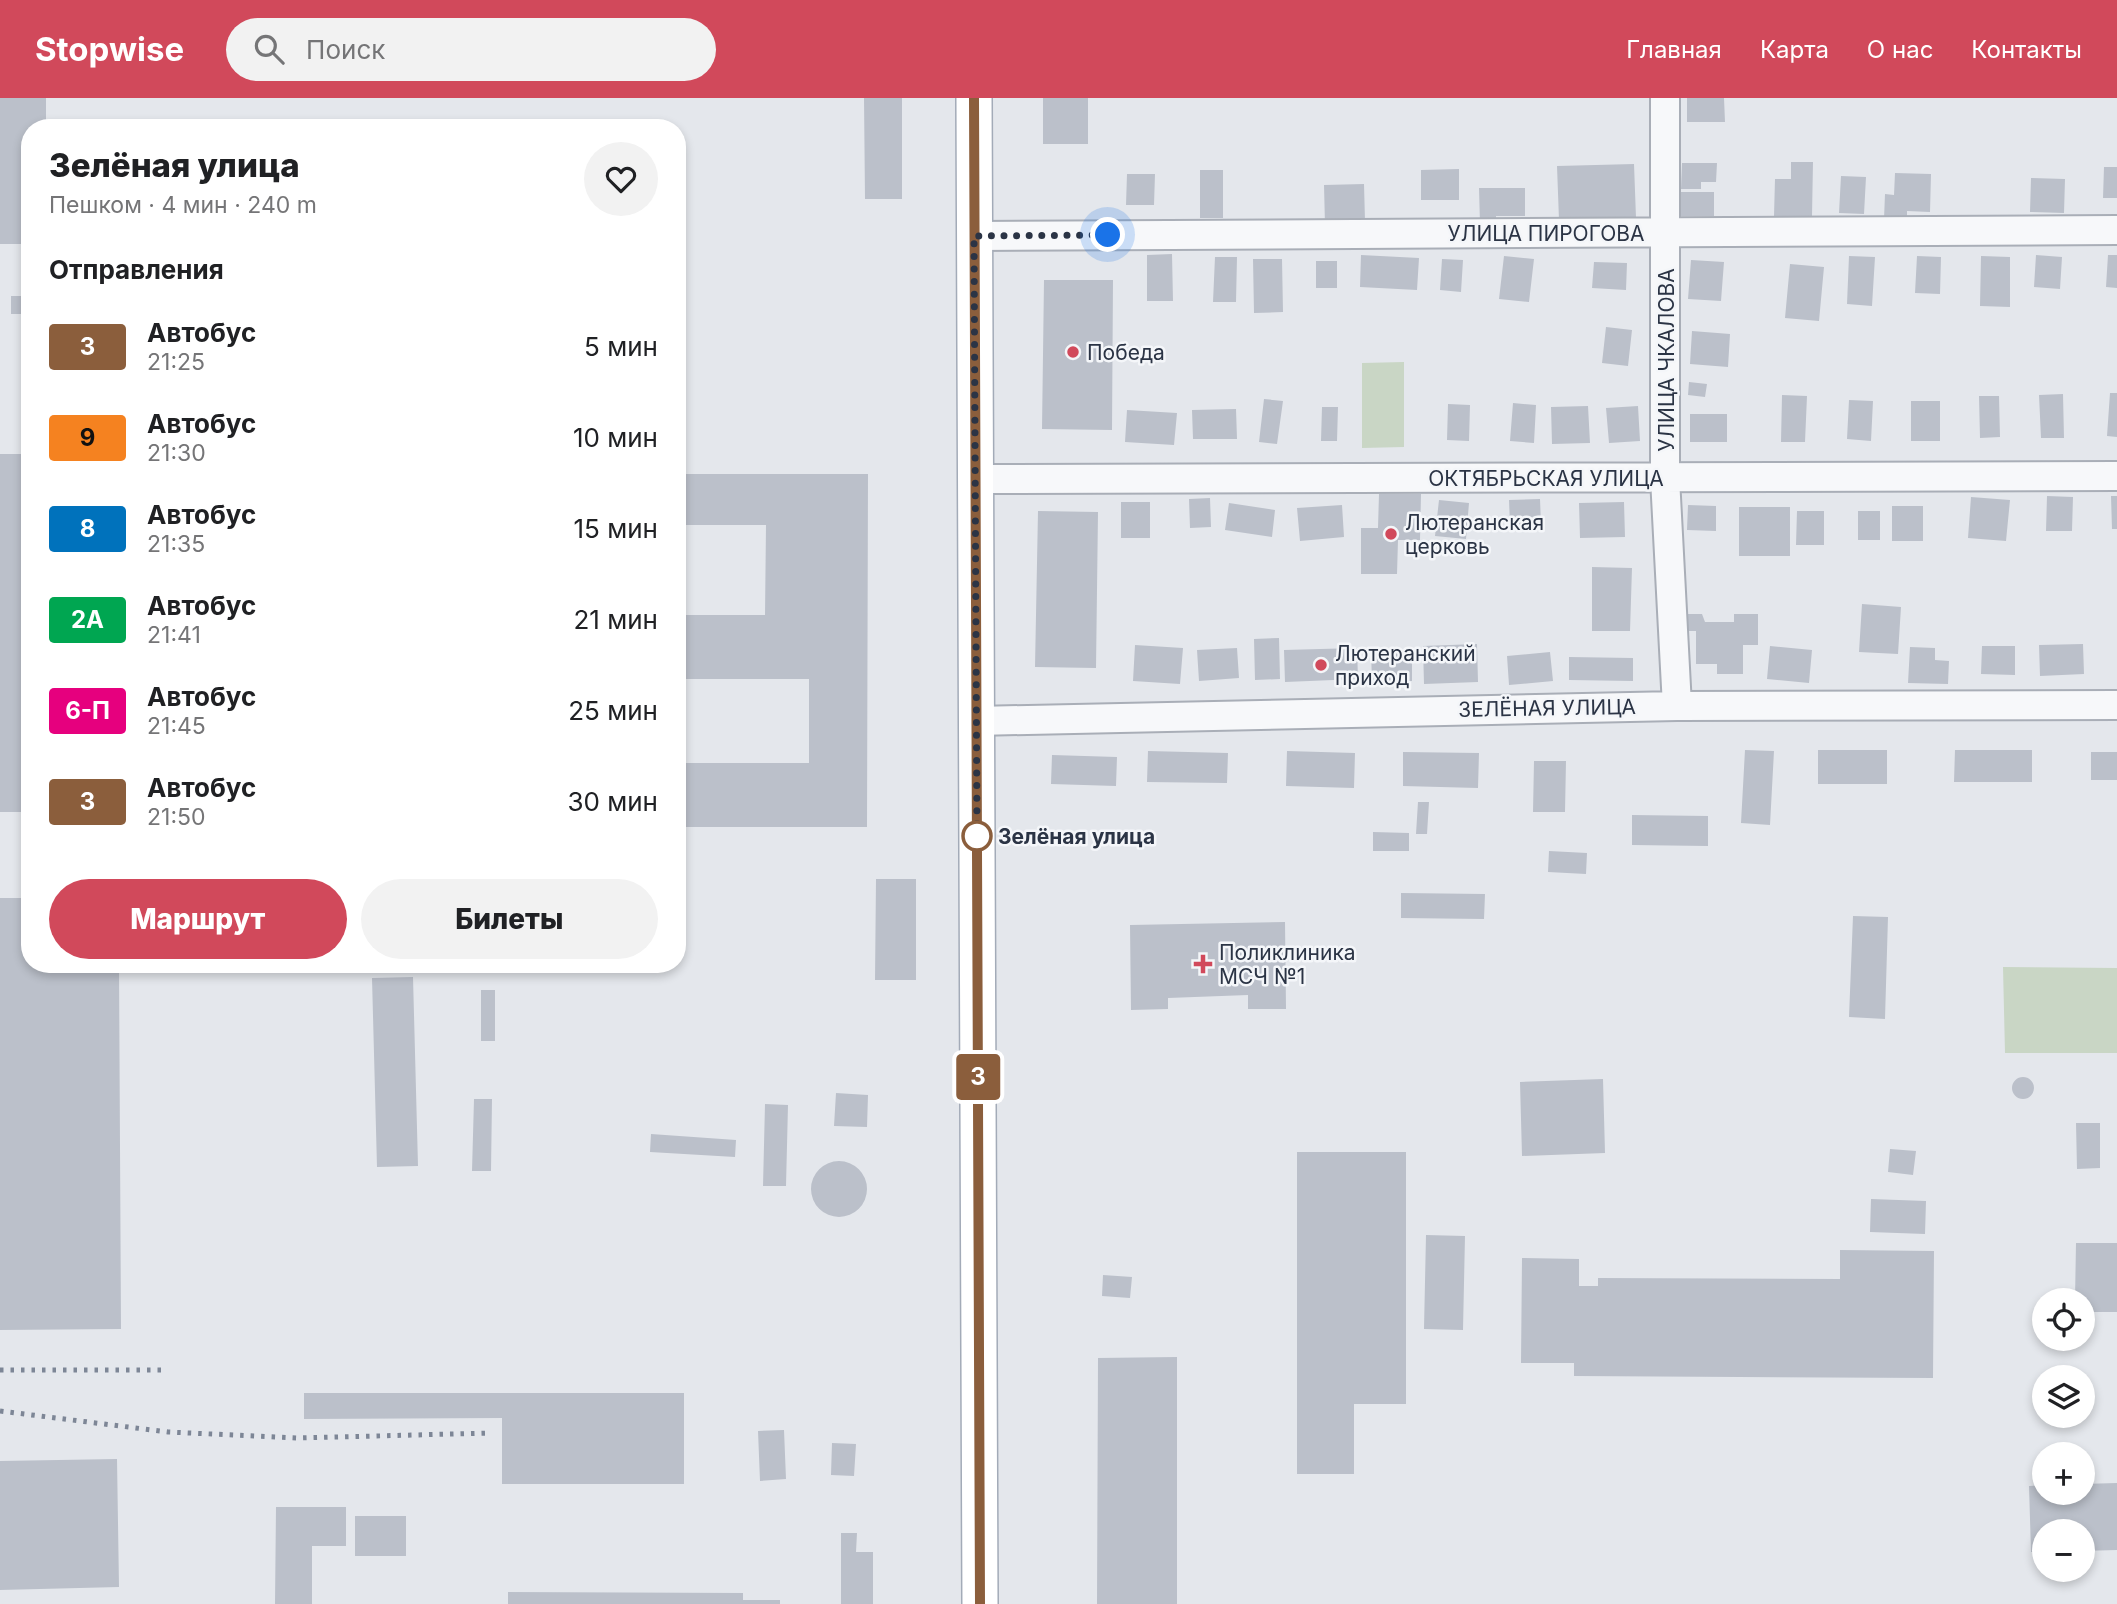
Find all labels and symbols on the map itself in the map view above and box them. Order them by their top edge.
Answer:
your location [1090,217,1125,252]
street label: УЛИЦА ПИРОГОВА [1448,221,1644,246]
street label: УЛИЦА ЧКАЛОВА [1654,268,1679,452]
place label: Победа [1087,340,1165,365]
marker: Победа [1065,344,1081,360]
street label: ОКТЯБРЬСКАЯ УЛИЦА [1428,466,1664,491]
place label: Лютеранская церковь [1405,510,1544,559]
marker: Лютеранская церковь [1383,526,1399,542]
place label: Лютеранский приход [1335,641,1476,690]
marker: Лютеранский приход [1313,657,1329,673]
street label: ЗЕЛЁНАЯ УЛИЦА [1458,693,1636,722]
marker: Зелёная улица [962,821,992,851]
place label: Зелёная улица [998,824,1155,849]
place label: Поликлиника МСЧ №1 [1219,940,1356,989]
marker: Поликлиника МСЧ №1 [1193,954,1213,974]
line badge: 3 [955,1054,1001,1100]

